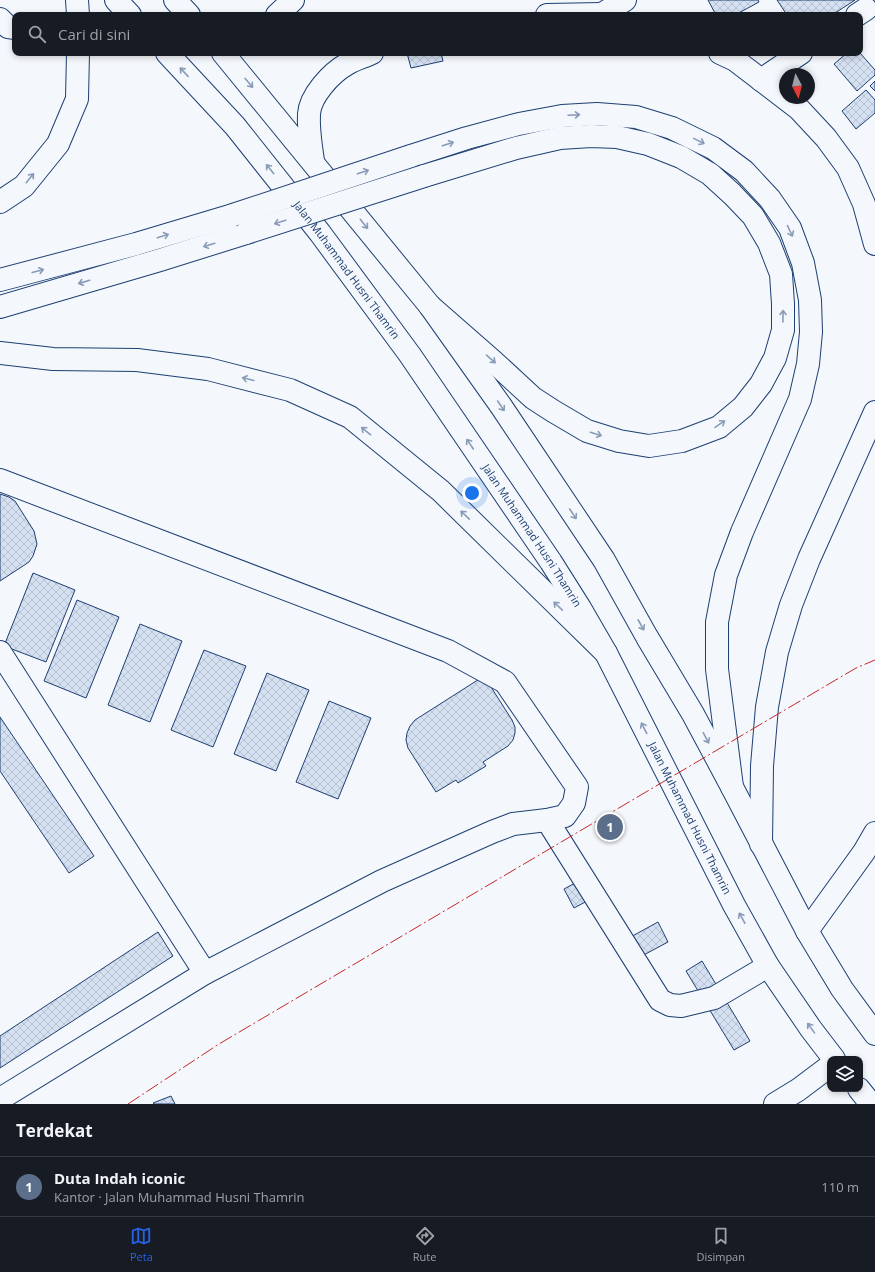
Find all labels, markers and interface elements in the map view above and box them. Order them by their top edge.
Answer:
search box [12,12,863,56]
icon: search [26,23,48,45]
text: Cari di sini [58,24,130,44]
one-way arrow [180,67,189,77]
north arrow [779,68,815,104]
one-way arrow [244,77,253,88]
one-way arrow [567,111,580,118]
one-way arrow [693,138,705,146]
one-way arrow [441,140,454,147]
one-way arrow [266,164,274,175]
one-way arrow [356,168,369,175]
one-way arrow [26,173,35,184]
street label: Jalan Muhammad Husni Thamrin [290,197,404,342]
one-way arrow [359,218,368,229]
one-way arrow [274,219,287,226]
one-way arrow [787,225,794,237]
one-way arrow [156,232,169,239]
one-way arrow [202,242,215,249]
one-way arrow [31,267,44,274]
one-way arrow [78,279,91,286]
one-way arrow [779,310,787,323]
one-way arrow [486,354,496,364]
one-way arrow [242,375,255,382]
one-way arrow [497,400,505,411]
one-way arrow [715,420,726,428]
one-way arrow [361,426,372,435]
one-way arrow [589,431,602,438]
one-way arrow [466,439,474,450]
street label: Jalan Muhammad Husni Thamrin [479,460,585,610]
your location [462,483,482,503]
one-way arrow [569,508,577,519]
one-way arrow [460,510,470,520]
one-way arrow [553,601,563,611]
one-way arrow [637,619,645,631]
one-way arrow [640,722,647,734]
one-way arrow [702,732,710,744]
street label: Jalan Muhammad Husni Thamrin [645,738,735,897]
pin: 1 [597,812,623,842]
one-way arrow [737,912,745,924]
one-way arrow [807,1023,815,1034]
map controls [827,1056,863,1092]
button: layers [827,1056,863,1092]
text: Terdekat [16,1119,93,1142]
text: Duta Indah iconic [54,1168,185,1188]
text: 1 [25,1178,33,1196]
text: 110 m [821,1178,859,1196]
text: Kantor · Jalan Muhammad Husni Thamrin [54,1188,305,1206]
tab: Peta [130,1225,153,1264]
tab: Rute [413,1225,436,1264]
tab: Disimpan [696,1225,745,1264]

